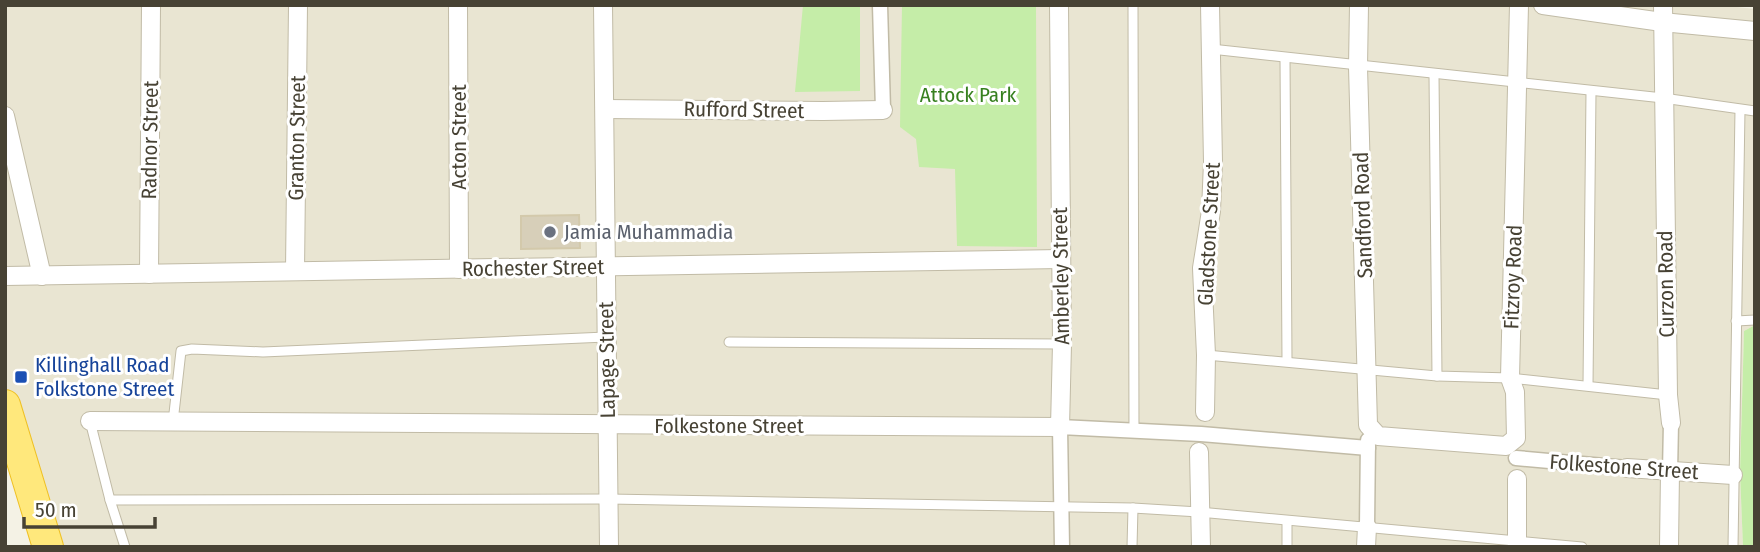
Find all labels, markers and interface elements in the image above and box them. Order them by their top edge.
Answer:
street label: Granton Street [283,75,311,201]
street label: Radnor Street [136,80,164,200]
park label: Attock Park [920,82,1016,108]
street label: Acton Street [446,84,472,190]
street label: Rufford Street [683,96,805,124]
street label: Sandford Road [1348,151,1378,279]
street label: Gladstone Street [1192,161,1226,306]
street label: Amberley Street [1047,207,1075,345]
place label: Jamia Muhammadia [564,219,733,245]
marker: Jamia Muhammadia [542,224,558,240]
street label: Fitzroy Road [1498,224,1528,330]
street label: Curzon Road [1652,230,1680,338]
street label: Rochester Street [462,254,605,282]
street label: Lapage Street [593,301,621,419]
place label: Killinghall Road Folkstone Street [35,352,174,402]
marker: Killinghall Road Folkstone Street [13,369,29,385]
street label: Folkestone Street [654,413,804,439]
street label: Folkestone Street [1548,449,1700,485]
scale bar [24,486,156,530]
text: 50 m [35,497,77,523]

